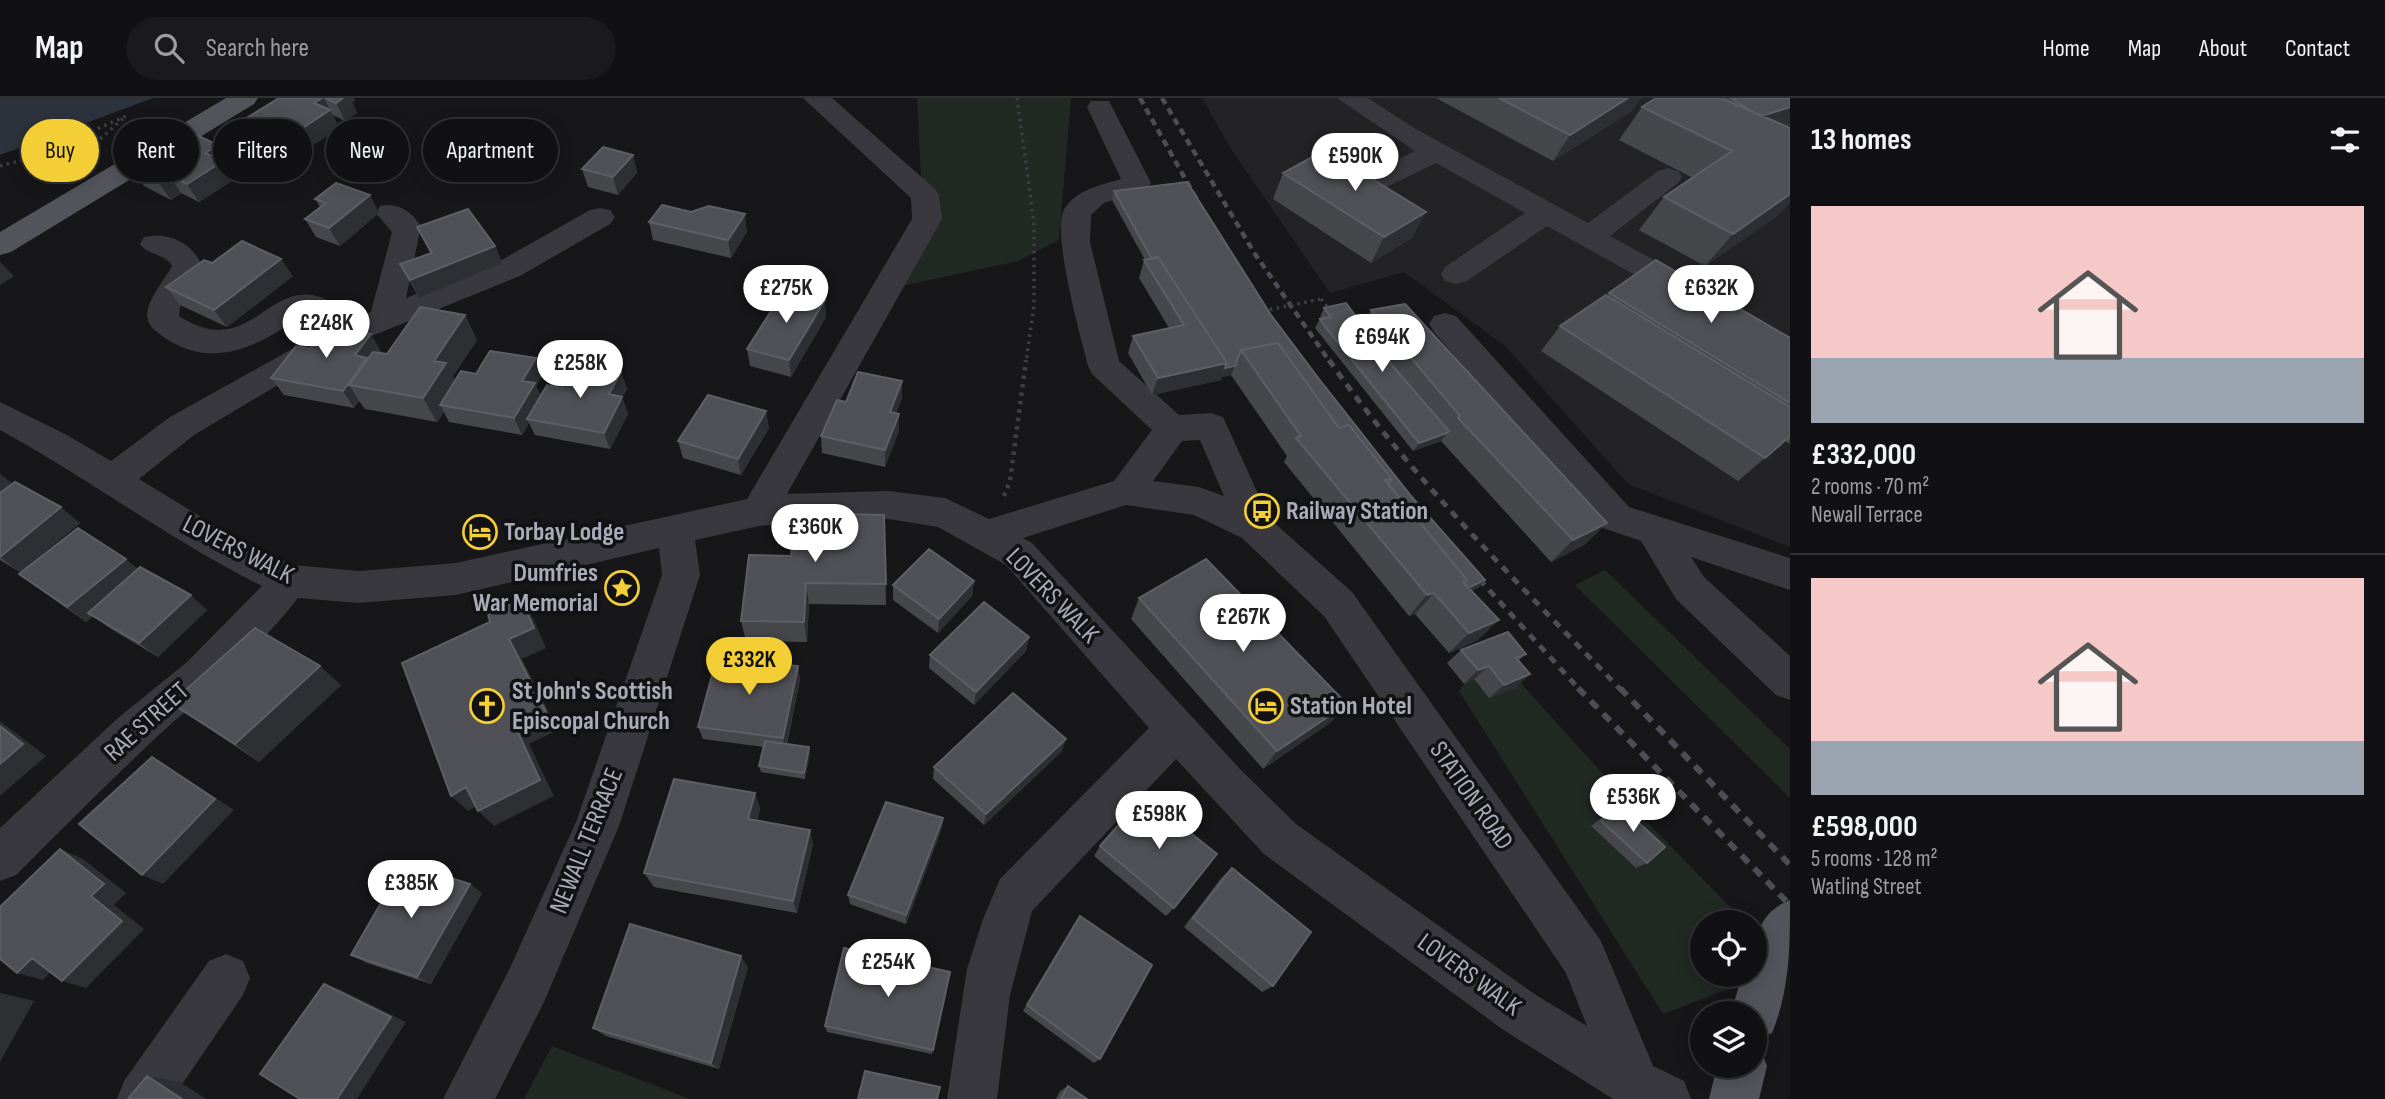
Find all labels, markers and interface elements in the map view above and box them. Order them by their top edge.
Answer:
search box [126,17,616,80]
text: Map [35,28,84,68]
icon: search [150,29,188,67]
text: Search here [206,33,309,64]
text: Home [2042,34,2090,63]
text: Map [2128,34,2161,63]
text: About [2199,34,2247,63]
text: Contact [2285,34,2350,63]
chip: Buy [21,119,99,182]
chip: Rent [113,119,199,182]
chip: Filters [213,119,312,182]
chip: New [326,119,409,182]
chip: Apartment [423,119,558,182]
icon: filters [2326,121,2364,159]
text: 13 homes [1811,122,1912,158]
pin: £590K [1306,134,1404,193]
text: £590K [1327,142,1383,170]
icon: home [2025,252,2151,378]
pin: £275K [737,266,835,325]
pin: £632K [1662,266,1760,325]
text: £275K [759,274,813,302]
text: £632K [1684,274,1738,302]
pin: £248K [277,300,375,360]
text: £248K [299,309,353,337]
pin: £694K [1333,314,1431,374]
text: £694K [1354,323,1410,351]
pin: £258K [531,341,629,400]
text: £258K [553,349,607,377]
text: £332,000 [1811,437,1916,473]
text: 2 rooms · 70 m² [1811,473,1929,501]
bus stop icon: Railway Station [1243,492,1281,530]
place label: Railway Station [1286,496,1428,527]
text: Newall Terrace [1811,501,1923,529]
pin: £360K [766,504,864,564]
street label: LOVERS WALK [177,509,299,591]
hotel icon: Torbay Lodge [461,513,499,551]
text: £360K [787,513,843,541]
place label: Torbay Lodge [504,517,624,548]
street label: LOVERS WALK [999,542,1105,650]
place label: Dumfries War Memorial [473,558,598,619]
place icon: Dumfries War Memorial [603,569,641,607]
pin: £267K [1194,594,1292,654]
text: £267K [1216,603,1270,631]
icon: home [2025,624,2151,750]
pin: £332K [700,638,798,697]
text: £332K [722,646,776,674]
street label: RAE STREET [98,676,196,768]
place label: St John's Scottish Episcopal Church [512,676,673,737]
church icon: St John's Scottish Episcopal Church [468,687,506,725]
hotel icon: Station Hotel [1247,687,1285,725]
place label: Station Hotel [1290,691,1412,722]
street label: STATION ROAD [1422,736,1520,856]
street label: NEWALL TERRACE [544,764,630,918]
pin: £536K [1584,774,1682,834]
text: £536K [1606,783,1660,811]
pin: £598K [1110,792,1208,851]
text: £598K [1132,800,1186,828]
text: £598,000 [1811,809,1917,845]
text: 5 rooms · 128 m² [1811,845,1938,873]
pin: £385K [362,860,460,920]
text: £385K [384,869,438,897]
text: Watling Street [1811,873,1921,901]
map controls [1690,910,1767,1078]
button: locate [1690,910,1767,987]
street label: LOVERS WALK [1411,927,1527,1023]
pin: £254K [839,940,937,999]
text: £254K [861,948,915,976]
button: layers [1690,1001,1767,1078]

